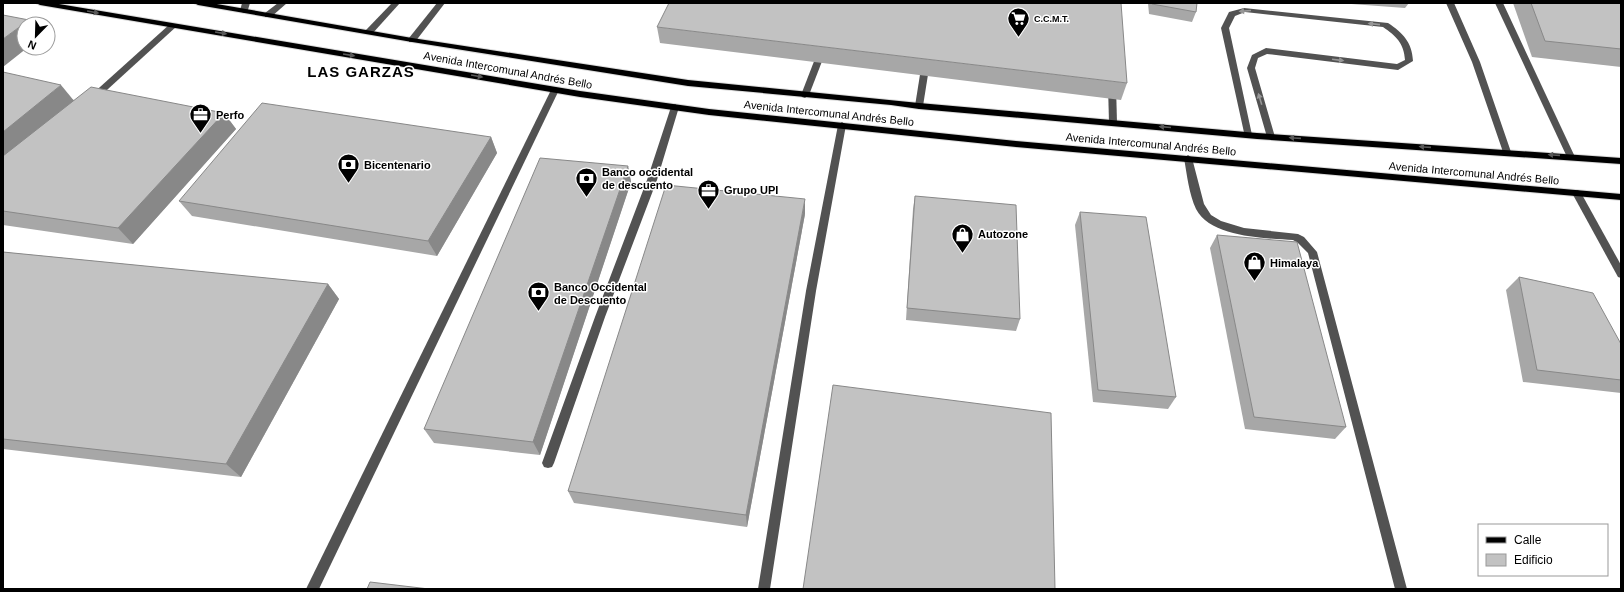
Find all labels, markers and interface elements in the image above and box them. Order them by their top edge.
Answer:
supermarket icon: C.C.M.T. [1006,6,1032,39]
one-way arrow [1239,8,1251,15]
one-way arrow [87,9,99,15]
place label: C.C.M.T. [1034,14,1069,24]
north arrow [16,16,56,56]
one-way arrow [1368,20,1380,27]
one-way arrow [215,31,227,37]
text: N [26,38,38,52]
street label: Avenida Intercomunal Andrés Bello [423,49,593,91]
one-way arrow [343,52,355,58]
one-way arrow [1332,57,1344,63]
district label: LAS GARZAS [307,63,415,80]
one-way arrow [471,74,483,80]
one-way arrow [1257,93,1263,105]
street label: Avenida Intercomunal Andrés Bello [743,98,915,128]
office icon: Perfo [187,102,213,135]
place label: Perfo [216,109,244,121]
one-way arrow [1159,124,1171,131]
street label: Avenida Intercomunal Andrés Bello [1065,131,1237,157]
one-way arrow [1289,135,1301,142]
one-way arrow [1419,143,1431,150]
bank icon: Bicentenario [335,152,361,185]
one-way arrow [1548,152,1560,159]
place label: Bicentenario [364,159,431,171]
street label: Avenida Intercomunal Andrés Bello [1388,160,1560,186]
bank icon: Banco occidental de descuento [574,165,600,198]
place label: Banco occidental de descuento [602,166,693,191]
office icon: Grupo UPI [696,177,722,210]
place label: Grupo UPI [724,184,778,196]
shop icon: Autozone [949,221,975,254]
place label: Autozone [978,228,1028,240]
shop icon: Himalaya [1242,250,1268,283]
place label: Himalaya [1270,257,1319,269]
bank icon: Banco Occidental de Descuento [525,280,551,313]
place label: Banco Occidental de Descuento [554,281,647,306]
legend [1478,524,1608,576]
text: Calle [1514,533,1542,547]
text: Edificio [1514,553,1553,567]

